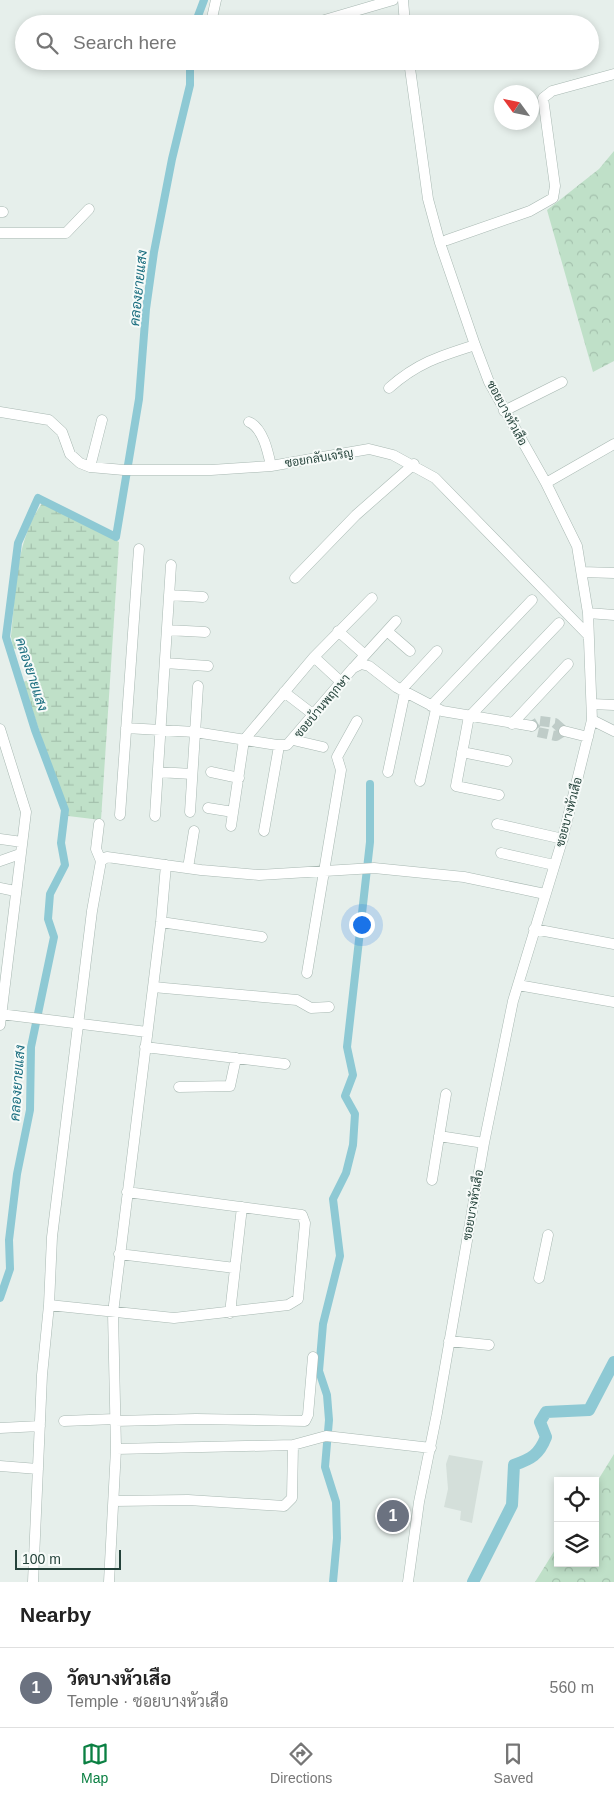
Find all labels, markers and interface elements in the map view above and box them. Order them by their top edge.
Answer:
search box [15,15,599,70]
icon: search [33,29,61,57]
text: Search here [73,32,177,53]
north arrow [494,85,539,130]
water label: คลองยายแสง [126,249,150,327]
street label: ซอยบางหัวเสือ [484,378,530,448]
street label: ซอยกลับเจริญ [284,446,354,470]
water label: คลองยายแสง [13,635,51,713]
street label: ซอยบ้านพฤกษา [291,671,353,741]
street label: ซอยบางหัวเสือ [553,776,585,848]
your location [349,912,375,938]
water label: คลองยายแสง [6,1044,28,1122]
street label: ซอยบางหัวเสือ [460,1168,486,1242]
map controls [554,1477,599,1567]
button: locate [554,1477,599,1522]
pin: 1 [377,1497,409,1535]
button: layers [554,1522,599,1567]
scale bar [15,1547,121,1570]
text: 100 m [22,1551,61,1567]
text: Nearby [20,1603,91,1626]
text: วัดบางหัวเสือ [67,1668,171,1689]
text: 1 [32,1679,40,1696]
text: 560 m [550,1679,594,1696]
text: Temple · ซอยบางหัวเสือ [67,1693,229,1710]
tab: Map [81,1740,109,1786]
tab: Directions [270,1740,332,1786]
tab: Saved [494,1740,533,1786]

